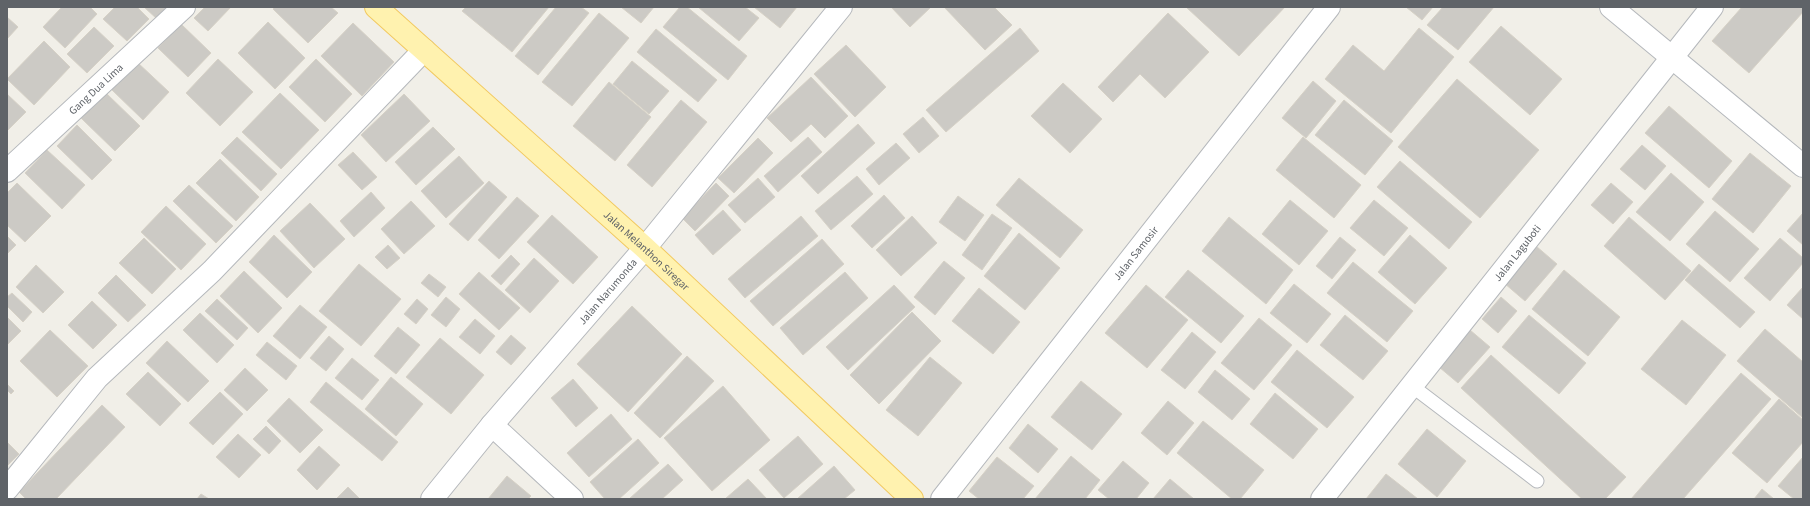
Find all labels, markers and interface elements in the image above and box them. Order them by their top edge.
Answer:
street label: Gang Dua Lima [66,60,127,118]
street label: Jalan Melanthon Siregar [600,207,693,294]
street label: Jalan Laguboti [1490,222,1544,285]
street label: Jalan Samosir [1110,223,1162,284]
street label: Jalan Narumonda [575,255,641,328]

